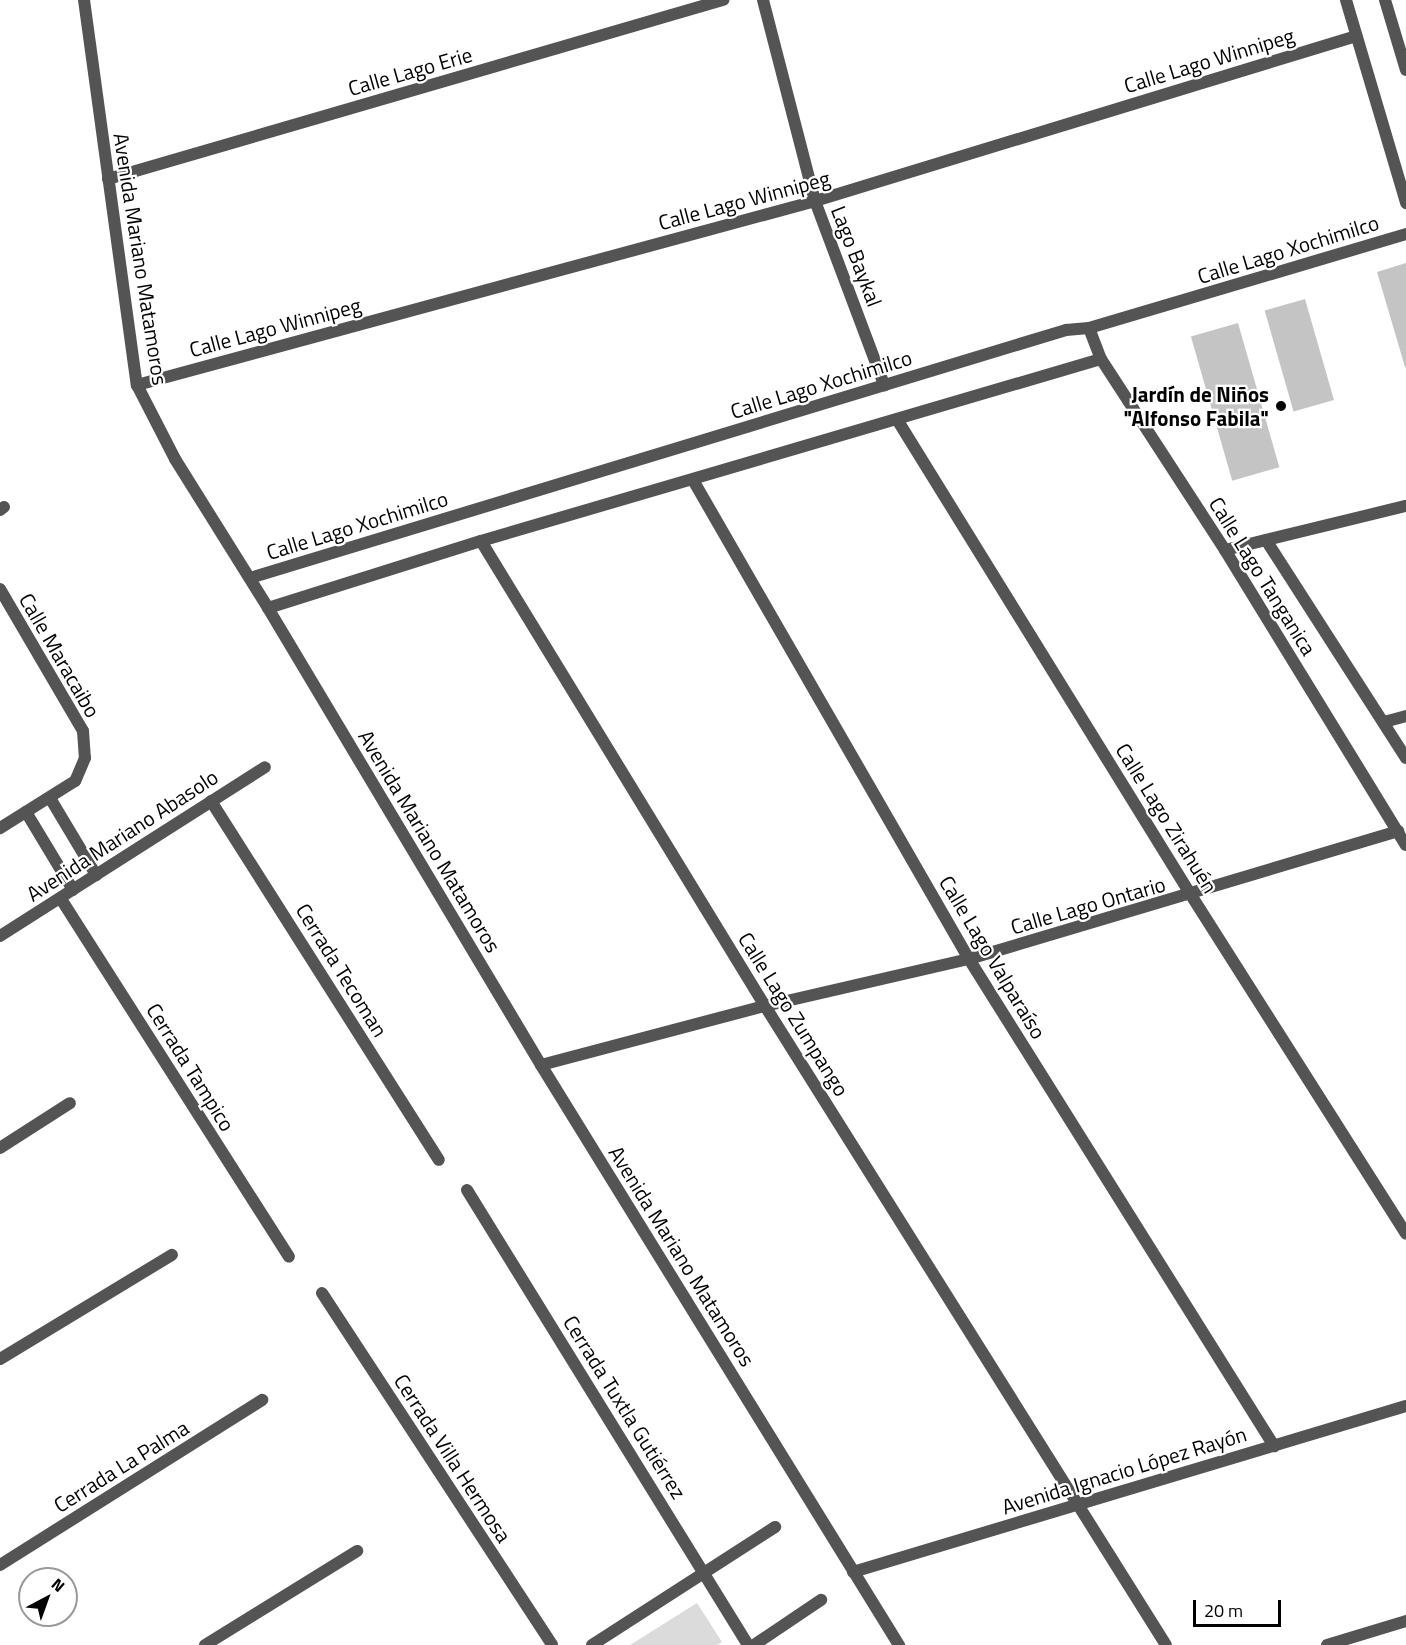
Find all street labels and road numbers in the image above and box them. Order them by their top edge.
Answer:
street label: Calle Lago Winnipeg [1121,22,1297,98]
street label: Calle Lago Erie [345,41,475,101]
street label: Avenida Mariano Matamoros [109,131,173,387]
street label: Calle Lago Winnipeg [655,165,833,235]
street label: Lago Baykal [826,202,888,310]
street label: Calle Lago Xochimilco [1194,209,1382,289]
street label: Calle Lago Winnipeg [186,292,364,362]
street label: Calle Lago Xochimilco [727,344,915,424]
street label: Calle Lago Xochimilco [263,485,451,565]
street label: Calle Lago Tanganica [1204,492,1322,660]
street label: Calle Maracaibo [14,588,106,722]
street label: Avenida Mariano Matamoros [354,725,506,957]
street label: Calle Lago Zirahuén [1111,738,1223,898]
street label: Avenida Mariano Abasolo [22,764,222,906]
street label: Calle Lago Valparaíso [934,871,1052,1043]
street label: Calle Lago Ontario [1008,871,1168,939]
street label: Cerrada Tecoman [291,899,393,1041]
street label: Calle Lago Zumpango [733,927,855,1101]
street label: Cerrada Tampico [142,998,240,1136]
street label: Avenida Mariano Matamoros [604,1141,760,1371]
street label: Cerrada Tuxtla Gutiérrez [558,1311,692,1503]
street label: Cerrada Villa Hermosa [389,1369,517,1547]
street label: Cerrada La Palma [49,1414,193,1518]
street label: Avenida Ignacio López Rayón [999,1421,1249,1519]

